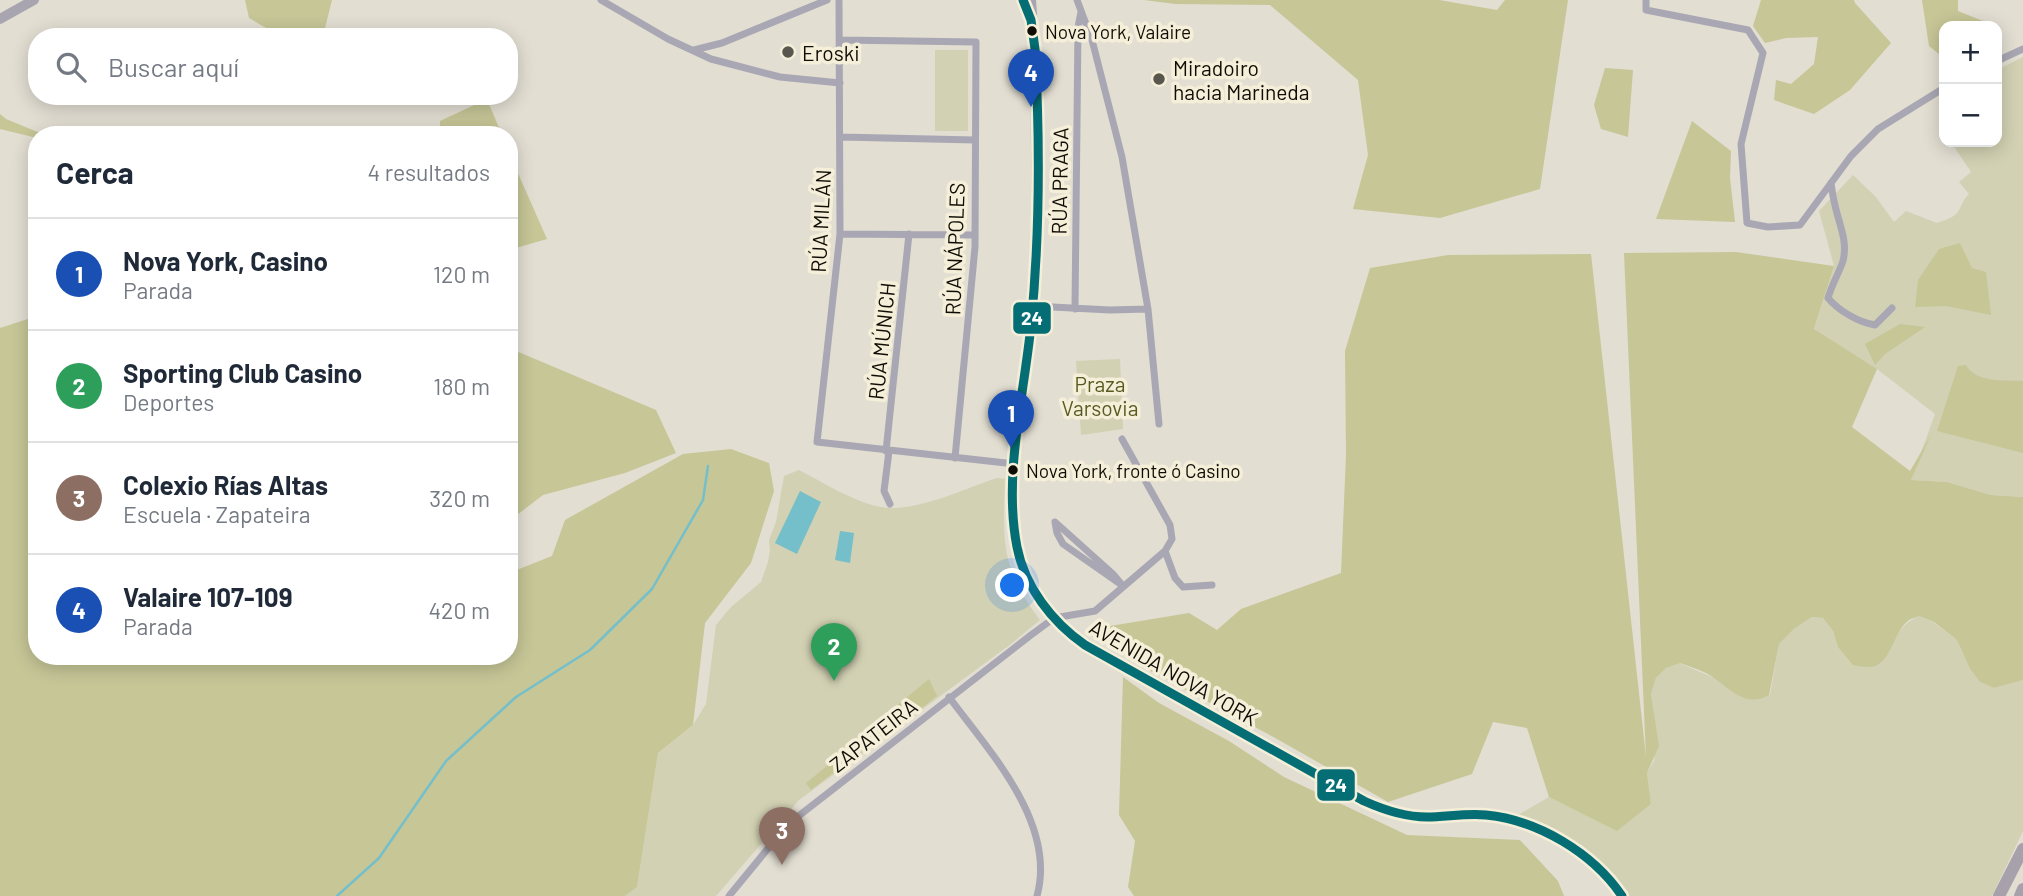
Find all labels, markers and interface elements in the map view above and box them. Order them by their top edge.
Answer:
place label: Nova York, Valaire [1045,20,1191,43]
map controls [1939,21,2002,147]
button: + [1939,21,2002,84]
marker: Nova York, Valaire [1025,24,1039,38]
search box [28,28,518,105]
place label: Eroski [802,40,860,65]
marker: Eroski [780,44,796,60]
icon: search [52,48,90,86]
pin: 4 [1008,49,1054,107]
text: Buscar aquí [108,51,239,82]
place label: Miradoiro hacia Marineda [1173,55,1310,104]
marker: Miradoiro hacia Marineda [1151,71,1167,87]
button: − [1939,84,2002,147]
street label: RÚA PRAGA [1046,127,1072,235]
text: Cerca [56,154,134,190]
text: 4 resultados [367,158,490,186]
street label: RÚA MILÁN [805,169,835,273]
street label: RÚA NÁPOLES [939,182,969,316]
text: Nova York, Casino [123,245,328,276]
text: 1 [75,260,83,288]
text: 120 m [433,260,490,288]
text: Parada [123,276,193,304]
street label: RÚA MÚNICH [862,281,900,401]
line badge: 24 [1012,301,1052,335]
text: 24 [1021,306,1043,329]
text: Sporting Club Casino [123,357,362,388]
park label: Praza Varsovia [1062,371,1138,420]
text: 2 [73,372,85,400]
text: 180 m [433,372,490,400]
text: Deportes [123,388,214,416]
pin: 1 [988,390,1034,448]
place label: Nova York, fronte ó Casino [1026,459,1241,482]
marker: Nova York, fronte ó Casino [1006,463,1020,477]
text: Colexio Rías Altas [123,469,328,500]
text: 3 [73,484,85,512]
text: 320 m [429,484,490,512]
text: Escuela · Zapateira [123,500,311,528]
your location [995,568,1029,602]
text: Valaire 107-109 [123,581,292,612]
text: 4 [72,596,86,624]
text: 420 m [428,596,490,624]
text: Parada [123,612,193,640]
street label: AVENIDA NOVA YORK [1085,614,1263,730]
pin: 2 [811,623,857,681]
street label: ZAPATEIRA [824,693,922,777]
line badge: 24 [1316,768,1356,802]
text: 24 [1325,773,1347,796]
pin: 3 [759,807,805,865]

